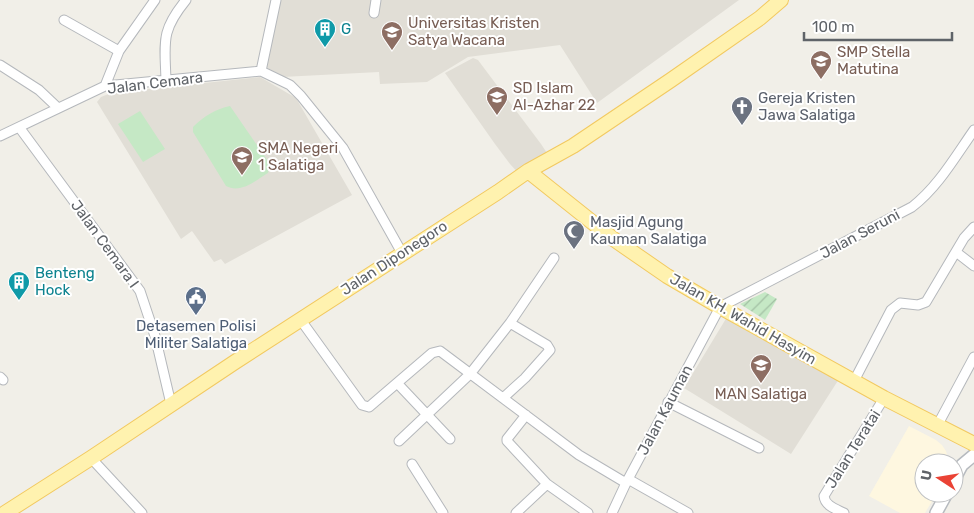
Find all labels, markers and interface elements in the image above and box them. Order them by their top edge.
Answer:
scale bar [804,10,952,42]
place label: Universitas Kristen Satya Wacana [408,14,539,49]
building icon: G [313,17,337,48]
text: 100 m [812,18,854,36]
place label: G [341,20,351,38]
school or university icon: Universitas Kristen Satya Wacana [380,20,404,51]
place label: SMP Stella Matutina [837,43,910,78]
school or university icon: SMP Stella Matutina [809,49,833,80]
street label: Jalan Cemara [106,68,204,98]
place label: SD Islam Al-Azhar 22 [513,79,596,114]
school or university icon: SD Islam Al-Azhar 22 [485,85,509,116]
place label: Gereja Kristen Jawa Salatiga [758,89,856,124]
church icon: Gereja Kristen Jawa Salatiga [730,95,754,126]
place label: SMA Negeri 1 Salatiga [258,139,338,174]
school or university icon: SMA Negeri 1 Salatiga [230,145,254,176]
street label: Jalan Cemara I [67,197,143,291]
street label: Jalan Seruni [817,205,903,263]
place label: Masjid Agung Kauman Salatiga [590,213,707,248]
street label: Jalan Diponegoro [337,217,451,299]
mosque icon: Masjid Agung Kauman Salatiga [562,219,586,250]
place label: Benteng Hock [35,264,95,299]
building icon: Benteng Hock [7,270,31,301]
street label: Jalan KH. Wahid Hasyim [667,270,819,368]
public building icon: Detasemen Polisi Militer Salatiga [184,285,208,316]
place label: Detasemen Polisi Militer Salatiga [136,317,256,352]
school or university icon: MAN Salatiga [749,353,773,384]
street label: Jalan Kauman [634,362,696,458]
place label: MAN Salatiga [715,385,807,403]
street label: Jalan Teratai [822,406,884,492]
north arrow [914,453,964,503]
text: U [917,469,936,482]

